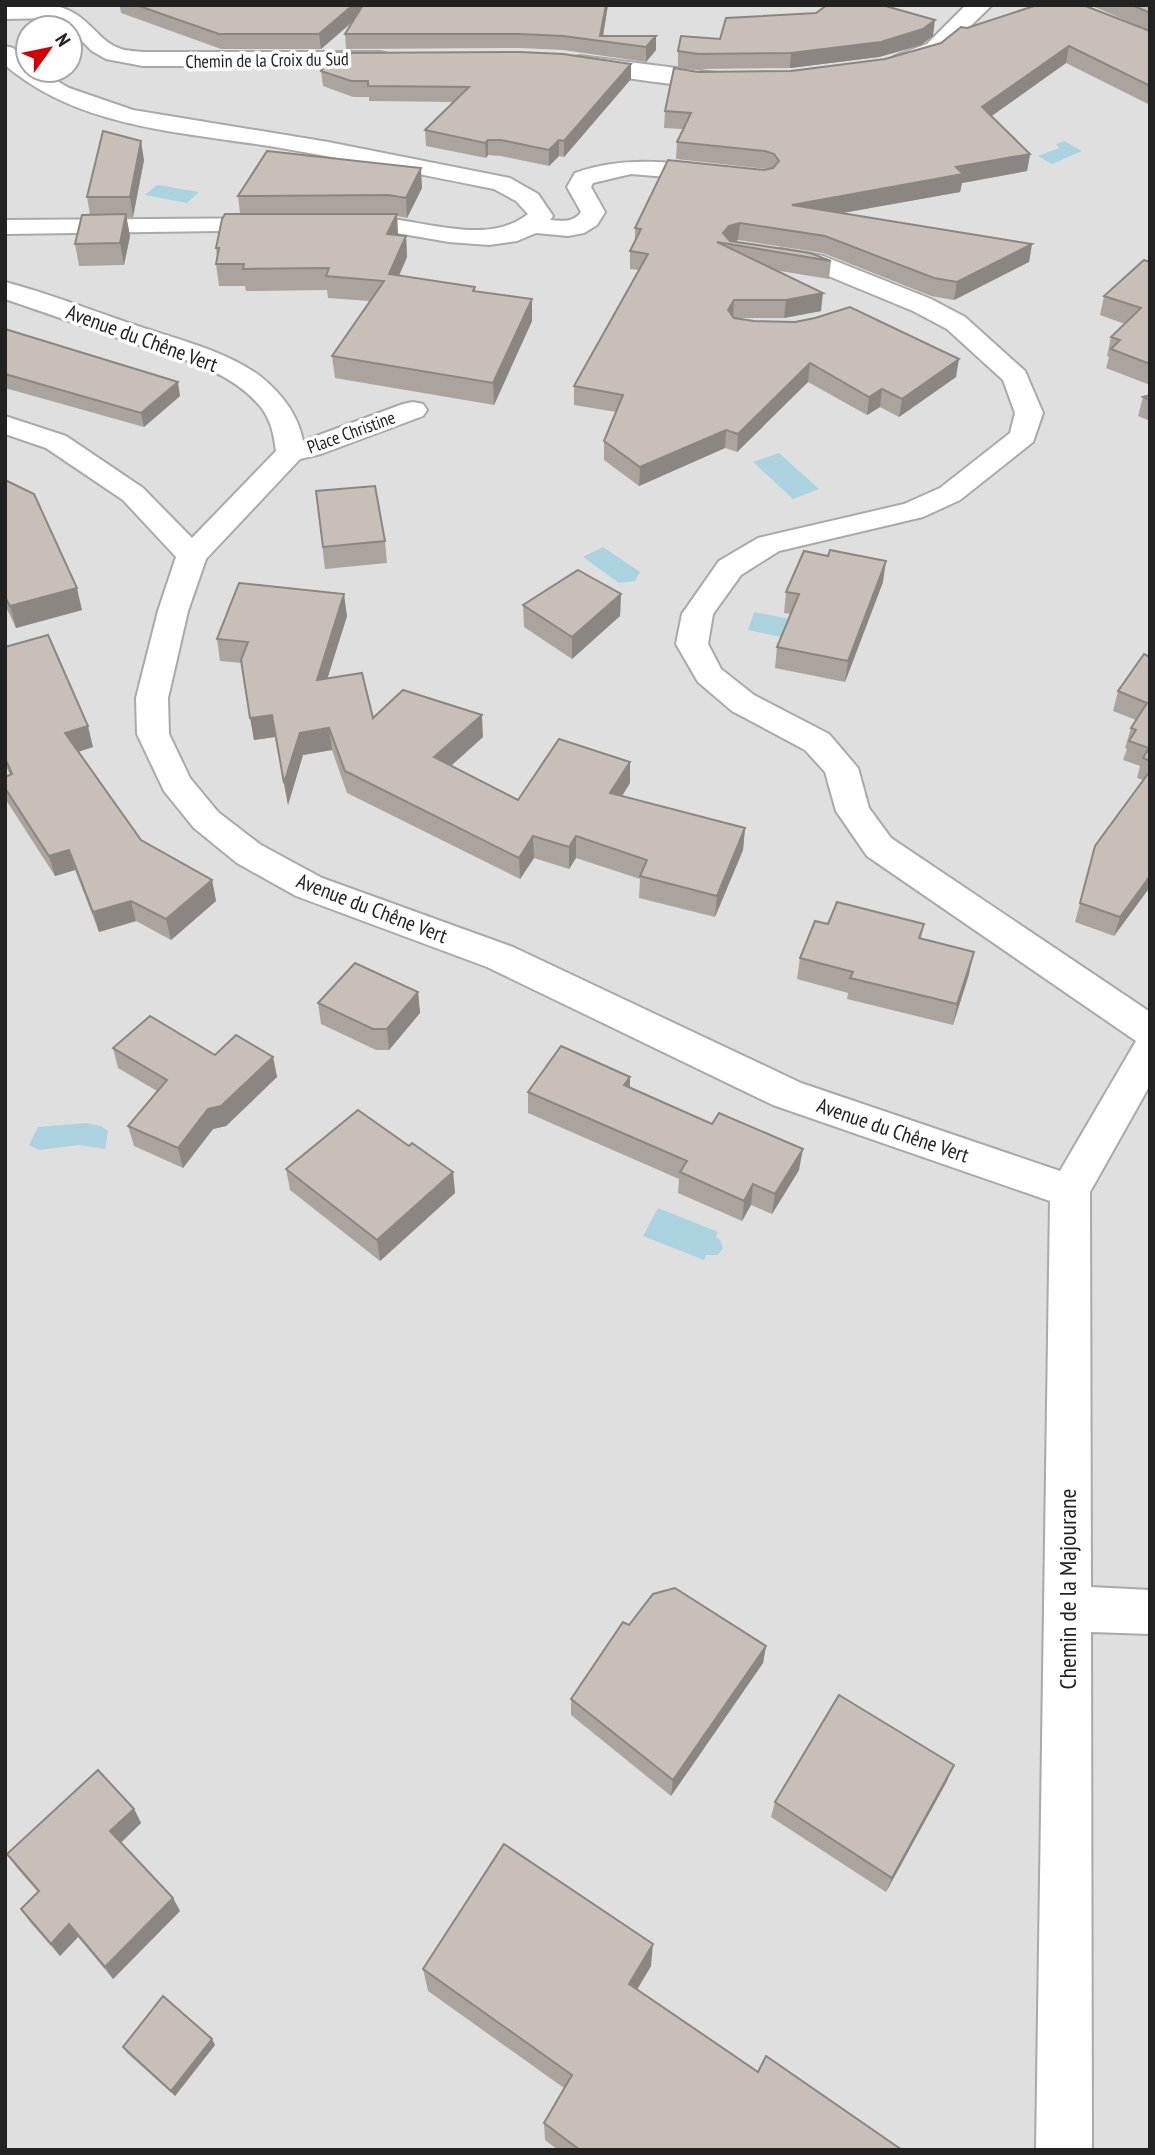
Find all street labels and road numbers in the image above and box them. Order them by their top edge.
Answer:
street label: Chemin de la Croix du Sud [185,47,349,73]
street label: Avenue du Chêne Vert [63,298,222,378]
street label: Place Christine [304,405,398,459]
street label: Avenue du Chêne Vert [293,867,451,949]
street label: Avenue du Chêne Vert [813,1091,973,1169]
street label: Chemin de la Majourane [1052,1488,1083,1690]

